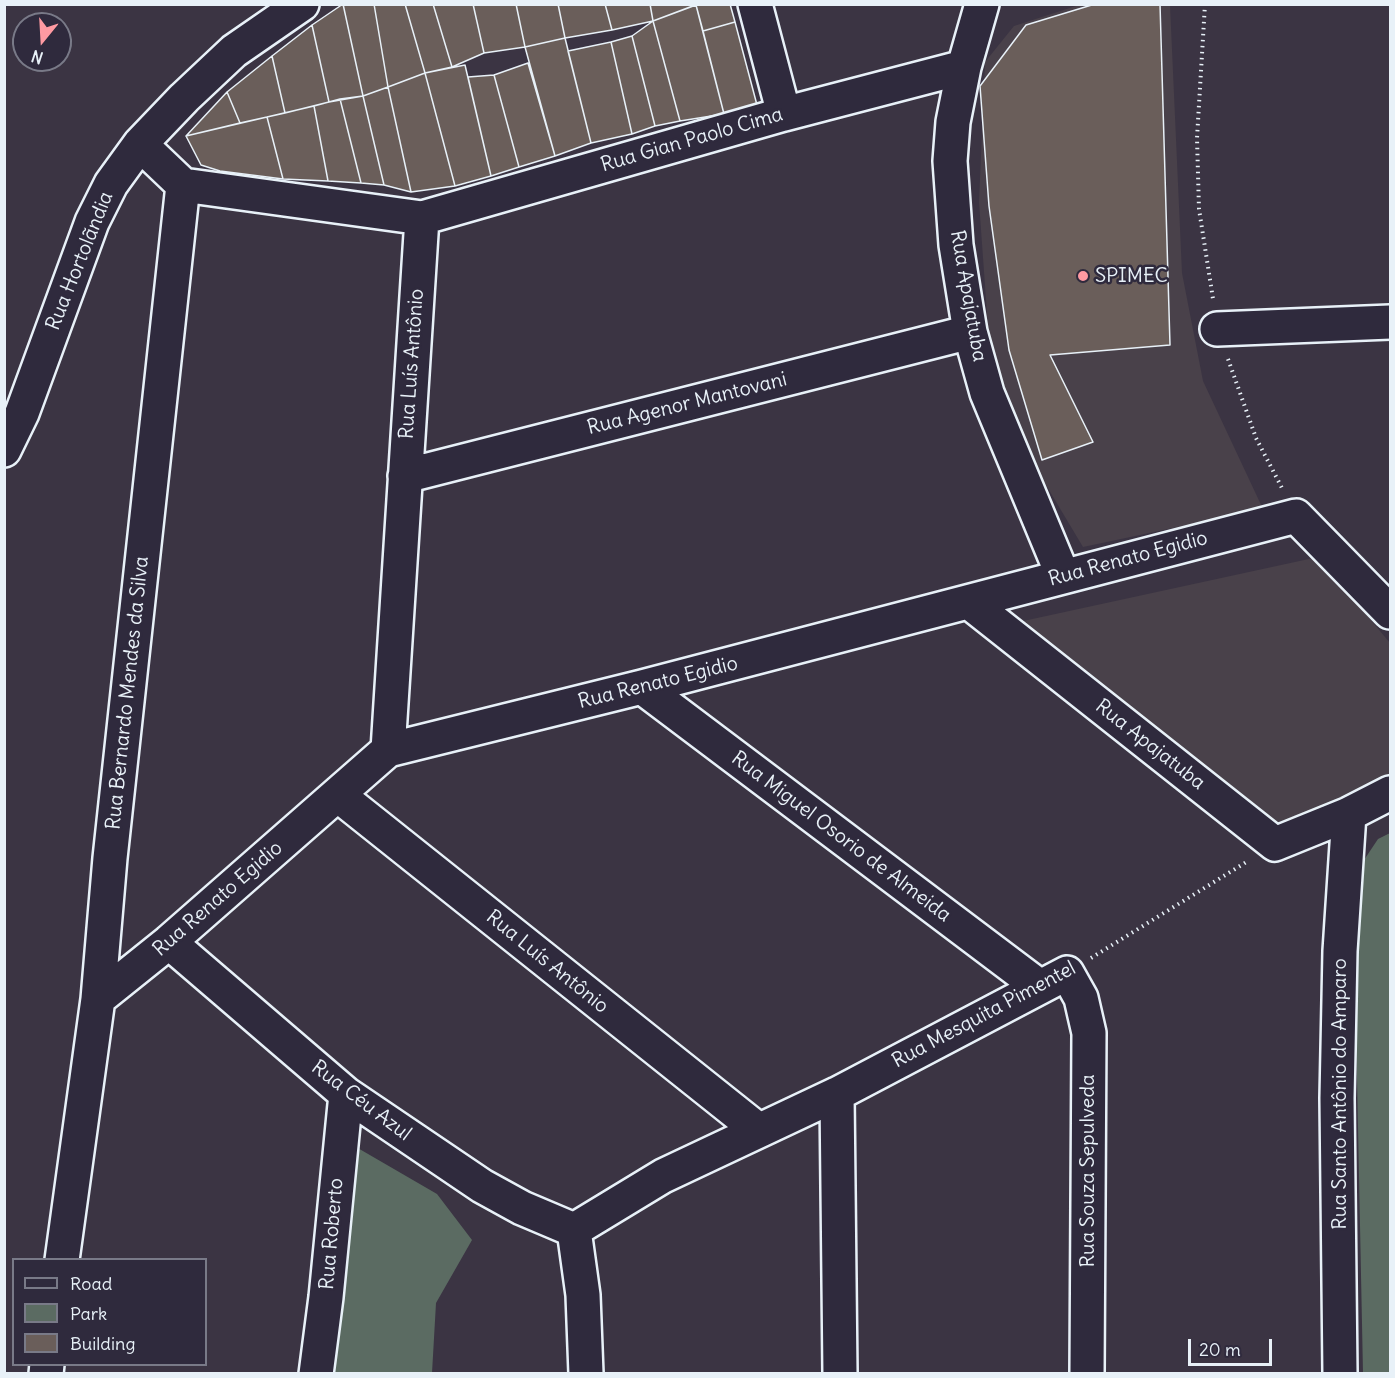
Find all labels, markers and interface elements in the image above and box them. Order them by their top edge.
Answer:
north arrow [12,12,72,72]
text: N [29,46,45,68]
street label: Rua Gian Paolo Cima [598,103,786,177]
street label: Rua Hortolãndia [41,188,119,334]
street label: Rua Apajatuba [945,229,991,363]
place label: SPIMEC [1095,264,1168,288]
marker: SPIMEC [1076,269,1090,283]
street label: Rua Luís Antônio [395,288,429,440]
street label: Rua Agenor Mantovani [585,368,789,440]
street label: Rua Renato Egidio [1046,526,1210,592]
street label: Rua Bernardo Mendes da Silva [102,555,154,831]
street label: Rua Renato Egidio [576,652,740,714]
street label: Rua Apajatuba [1090,695,1210,795]
street label: Rua Miguel Osorio de Almeida [726,747,956,927]
street label: Rua Renato Egidio [148,836,288,962]
street label: Rua Luís Antônio [481,905,613,1019]
street label: Rua Mesquita Pimentel [888,956,1080,1074]
street label: Rua Santo Antônio do Amparo [1328,958,1352,1230]
street label: Rua Céu Azul [306,1056,416,1146]
street label: Rua Souza Sepulveda [1076,1074,1100,1268]
street label: Rua Roberto [315,1177,349,1291]
legend [12,1258,207,1366]
text: Road [70,1272,112,1295]
text: Park [70,1302,107,1325]
scale bar [1191,1327,1275,1365]
text: Building [70,1332,135,1355]
text: 20 m [1199,1338,1241,1361]

